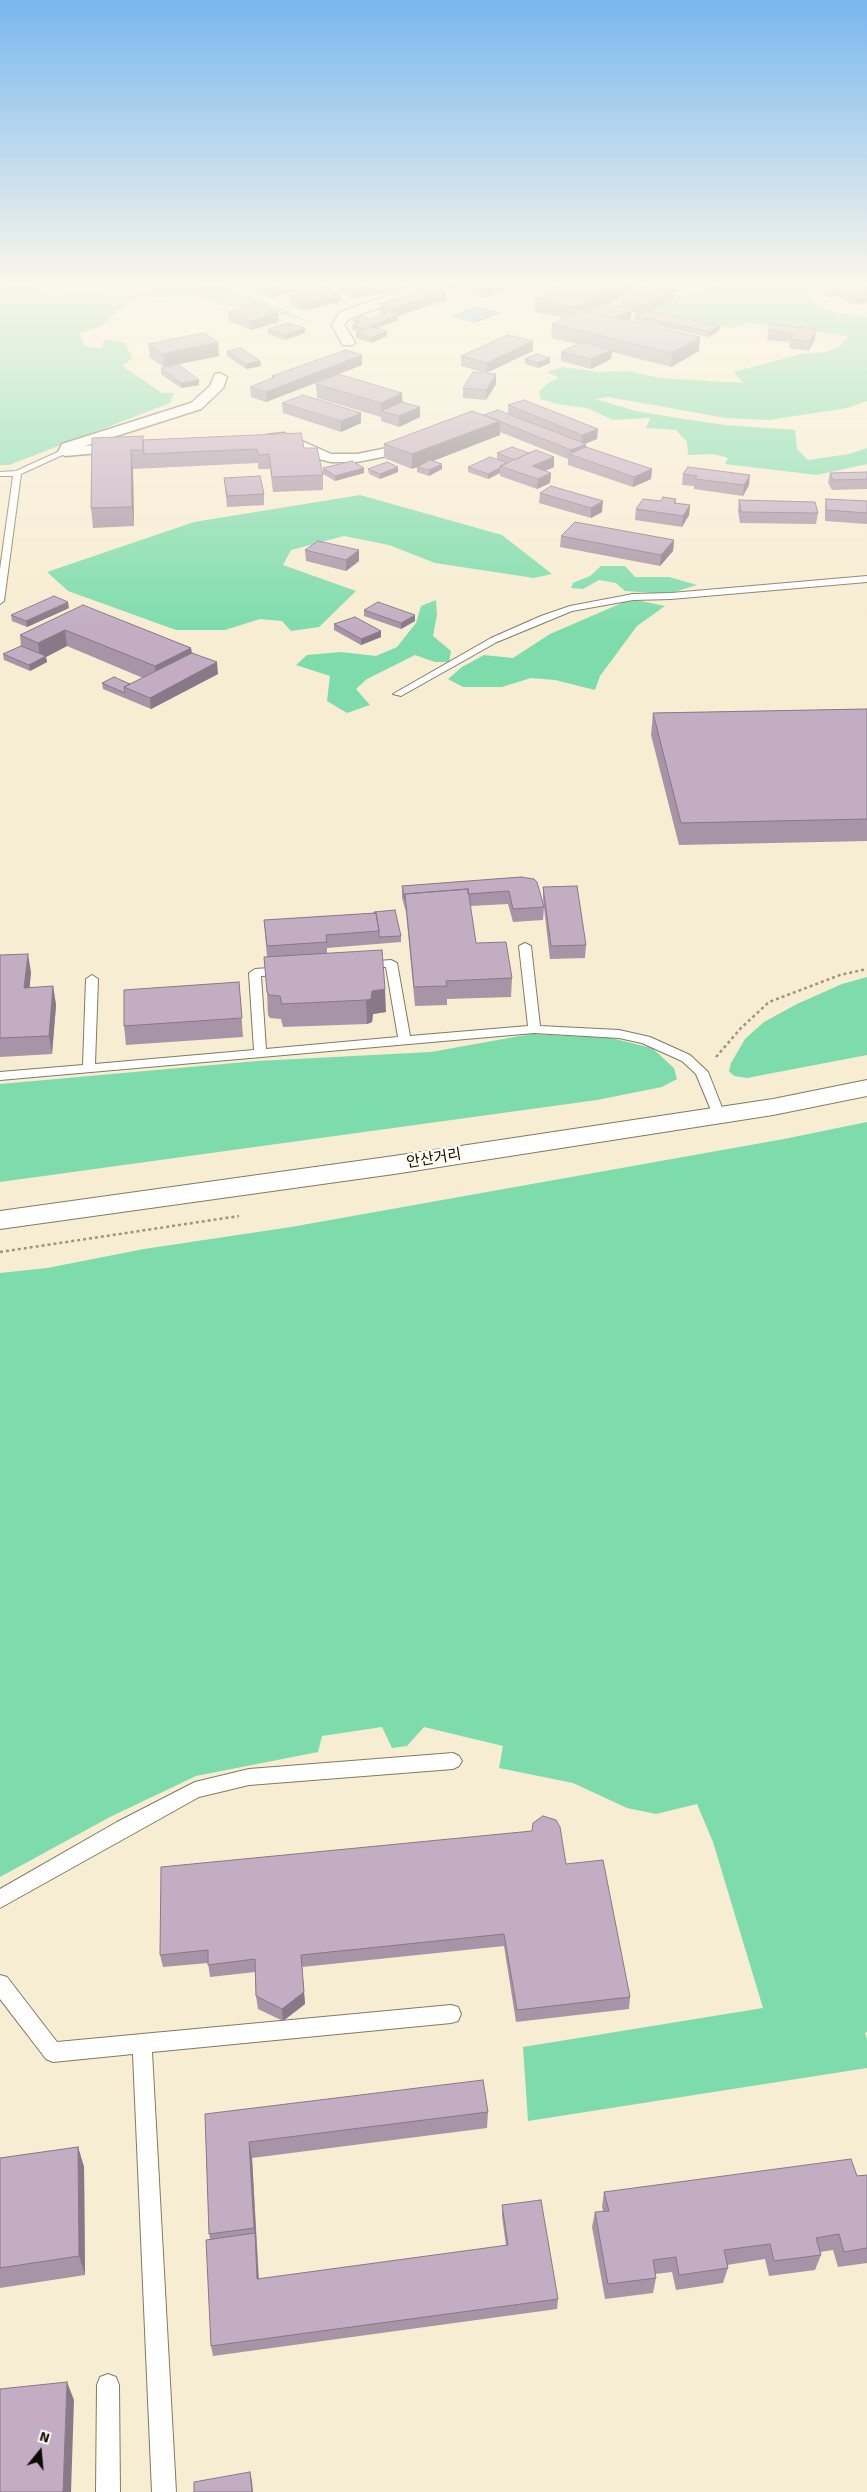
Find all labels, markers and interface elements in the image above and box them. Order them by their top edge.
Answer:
street label: 안산거리 [405,1146,463,1172]
north arrow [15,2427,65,2477]
text: N [37,2428,52,2447]

